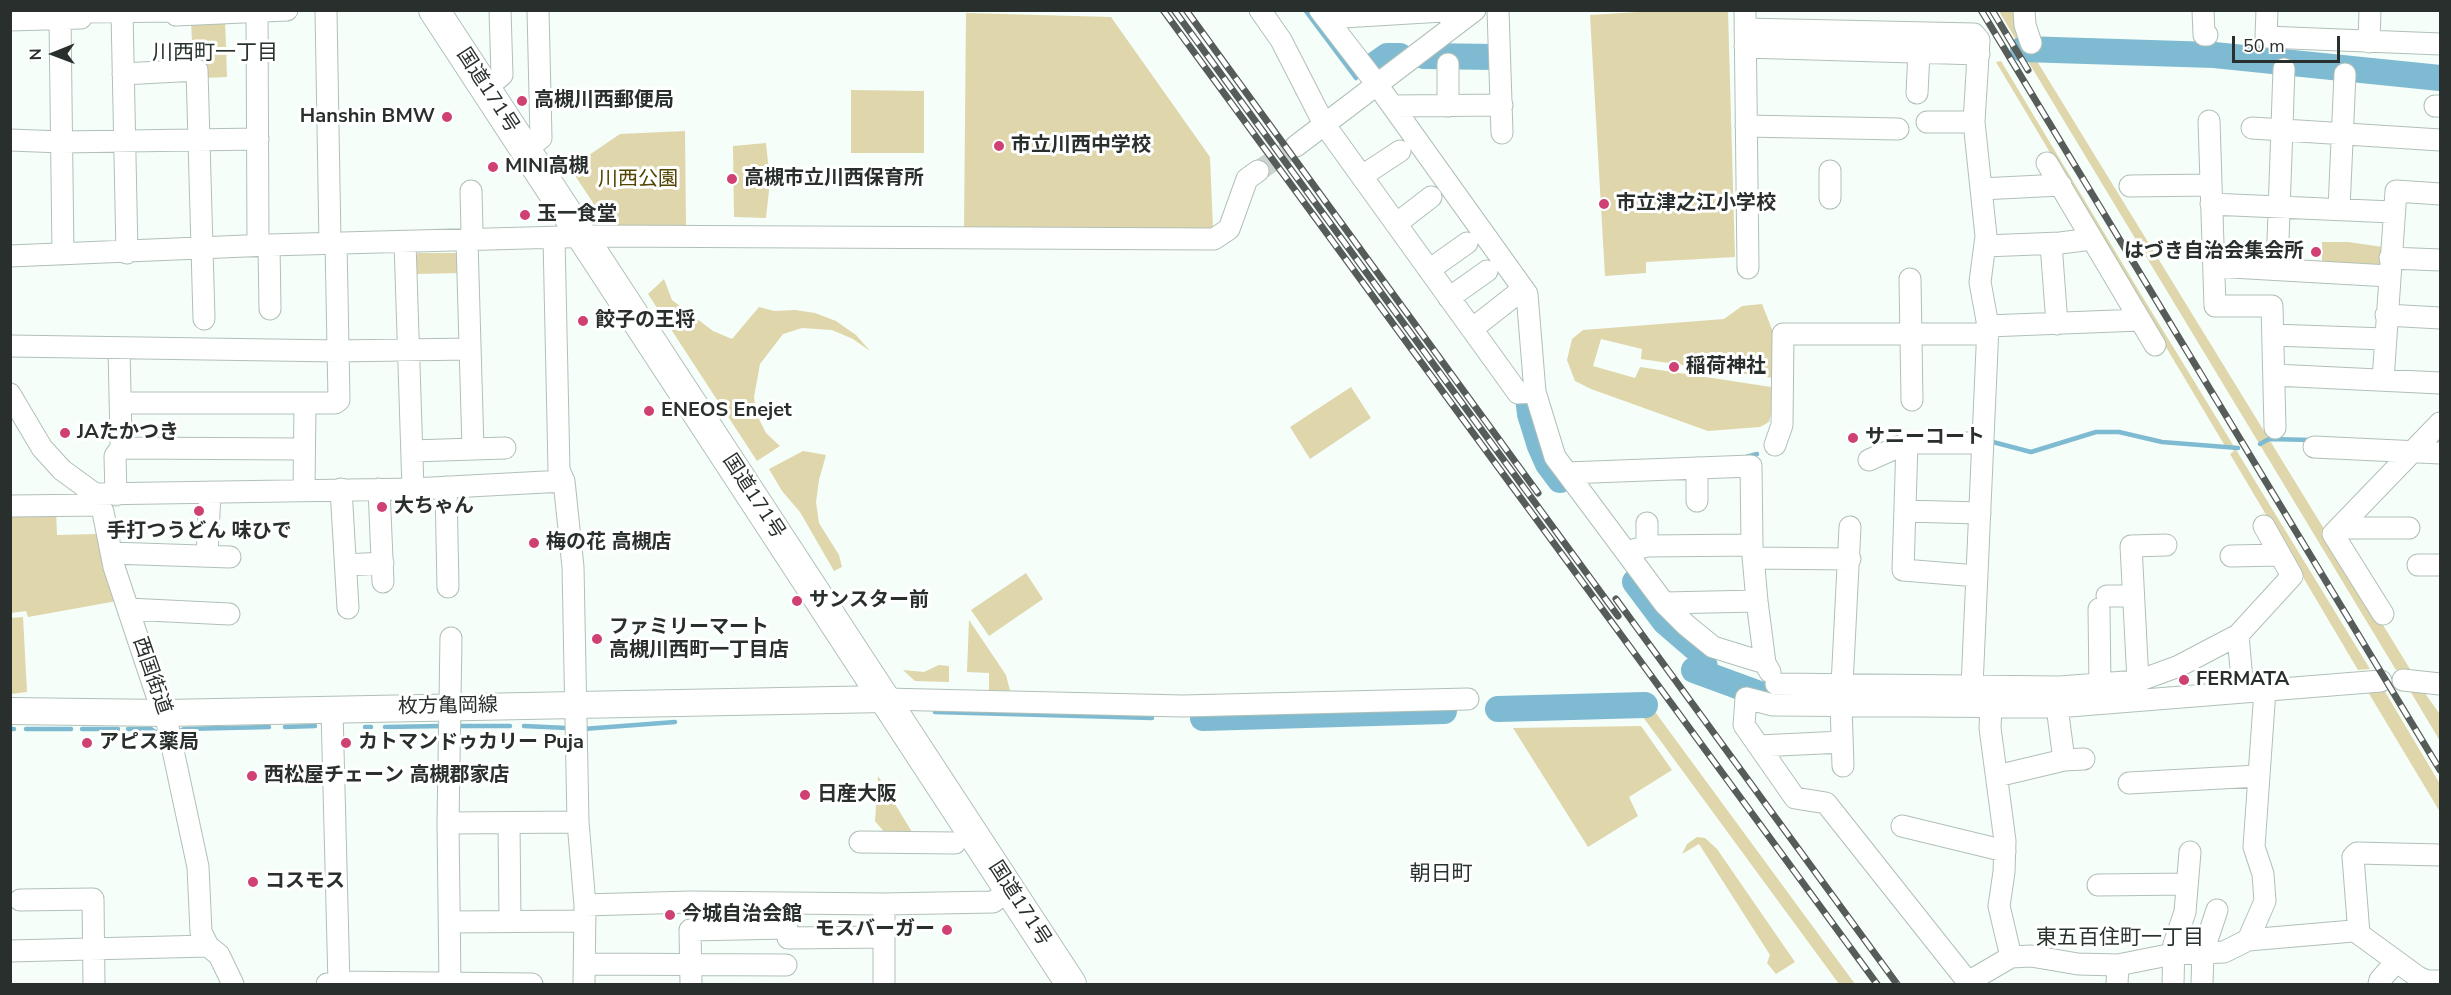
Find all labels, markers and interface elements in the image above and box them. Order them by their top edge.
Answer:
north arrow [24,24,84,84]
scale bar [2235,24,2343,62]
text: 50 m [2243,34,2285,58]
district label: 川西町一丁目 [152,41,278,67]
street label: 国道171号 [451,44,523,138]
text: N [25,48,47,60]
place label: 高槻川西郵便局 [534,89,674,113]
marker: 高槻川西郵便局 [515,94,529,108]
place label: Hanshin BMW [300,105,435,129]
marker: Hanshin BMW [440,110,454,124]
place label: 市立川西中学校 [1011,134,1151,158]
marker: 市立川西中学校 [992,139,1006,153]
place label: MINI高槻 [505,155,589,179]
marker: MINI高槻 [486,160,500,174]
place label: 高槻市立川西保育所 [744,167,924,191]
park label: 川西公園 [598,168,678,192]
marker: 高槻市立川西保育所 [725,172,739,186]
place label: 市立津之江小学校 [1616,192,1776,216]
marker: 市立津之江小学校 [1597,197,1611,211]
place label: 玉一食堂 [537,203,617,227]
marker: 玉一食堂 [518,208,532,222]
place label: はづき自治会集会所 [2124,240,2304,264]
marker: はづき自治会集会所 [2309,245,2323,259]
place label: 餃子の王将 [595,309,695,333]
marker: 餃子の王将 [576,314,590,328]
place label: 稲荷神社 [1686,355,1766,379]
marker: 稲荷神社 [1667,360,1681,374]
place label: ENEOS Enejet [661,399,792,423]
marker: ENEOS Enejet [642,404,656,418]
place label: JAたかつき [77,421,179,445]
marker: JAたかつき [58,426,72,440]
place label: サニーコート [1865,426,1985,450]
marker: サニーコート [1846,431,1860,445]
street label: 国道171号 [717,450,789,544]
place label: 大ちゃん [394,495,474,519]
marker: 大ちゃん [375,500,389,514]
marker: 手打つうどん 味ひで [192,504,206,518]
place label: 手打つうどん 味ひで [106,520,292,544]
place label: 梅の花 高槻店 [546,531,671,555]
marker: 梅の花 高槻店 [527,536,541,550]
place label: サンスター前 [809,589,929,613]
marker: サンスター前 [790,594,804,608]
place label: ファミリーマート 高槻川西町一丁目店 [609,616,789,663]
marker: ファミリーマート 高槻川西町一丁目店 [590,632,604,646]
street label: 西国街道 [127,634,175,718]
place label: FERMATA [2196,668,2289,692]
marker: FERMATA [2177,673,2191,687]
street label: 枚方亀岡線 [398,694,498,720]
place label: アピス薬局 [99,731,199,755]
place label: カトマンドゥカリー Puja [358,731,584,755]
marker: アピス薬局 [80,736,94,750]
marker: カトマンドゥカリー Puja [339,736,353,750]
place label: 西松屋チェーン 高槻郡家店 [264,764,509,788]
marker: 西松屋チェーン 高槻郡家店 [245,769,259,783]
place label: 日産大阪 [817,783,897,807]
marker: 日産大阪 [798,788,812,802]
street label: 国道171号 [983,857,1055,951]
district label: 朝日町 [1410,862,1472,888]
place label: コスモス [265,870,345,894]
marker: コスモス [246,875,260,889]
place label: 今城自治会館 [682,903,802,927]
marker: 今城自治会館 [663,908,677,922]
place label: モスバーガー [815,918,935,942]
marker: モスバーガー [940,923,954,937]
district label: 東五百住町一丁目 [2036,926,2204,952]

